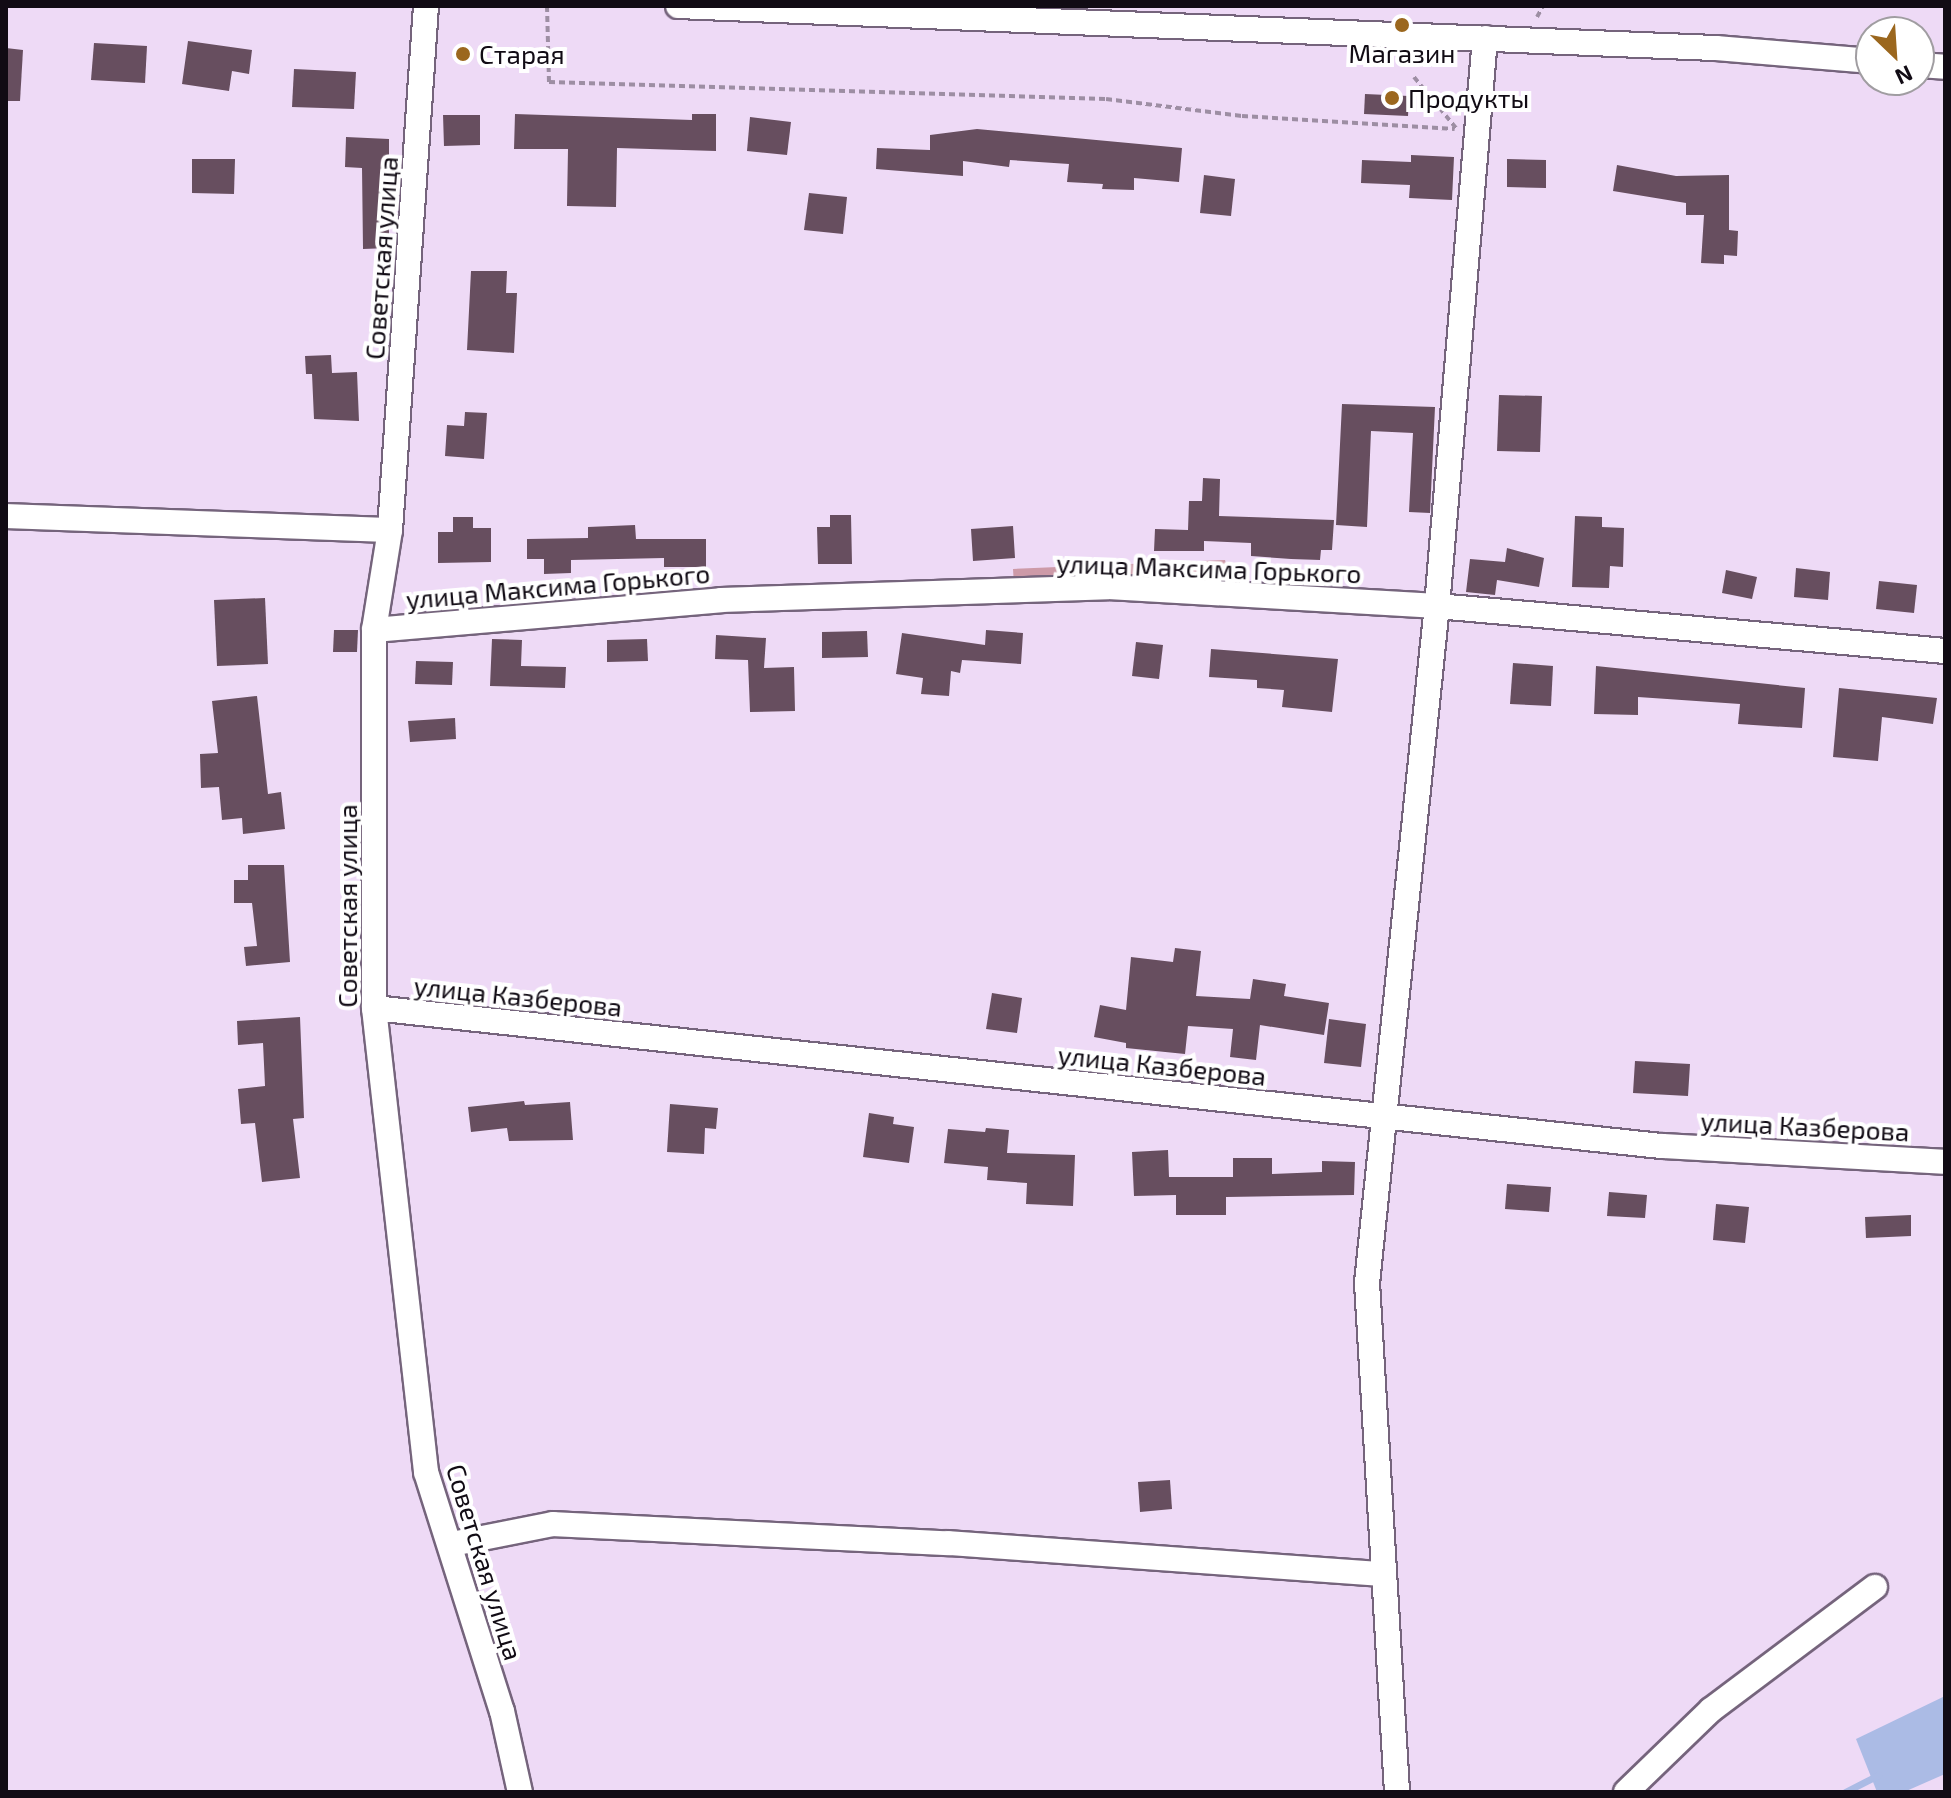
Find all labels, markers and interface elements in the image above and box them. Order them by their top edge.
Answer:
marker: Магазин [1393,16,1411,34]
north arrow [1855,16,1935,96]
place label: Магазин [1349,37,1455,69]
place label: Старая [479,38,565,70]
marker: Старая [454,45,472,63]
text: N [1892,61,1917,91]
place label: Продукты [1408,82,1529,114]
marker: Продукты [1383,89,1401,107]
street label: Советская улица [358,155,404,361]
street label: улица Максима Горького [1056,547,1362,589]
street label: улица Максима Горького [405,557,711,615]
street label: Советская улица [331,804,363,1008]
street label: улица Казберова [412,970,624,1022]
street label: улица Казберова [1056,1039,1268,1091]
street label: улица Казберова [1700,1105,1910,1147]
street label: Советская улица [440,1460,530,1664]

